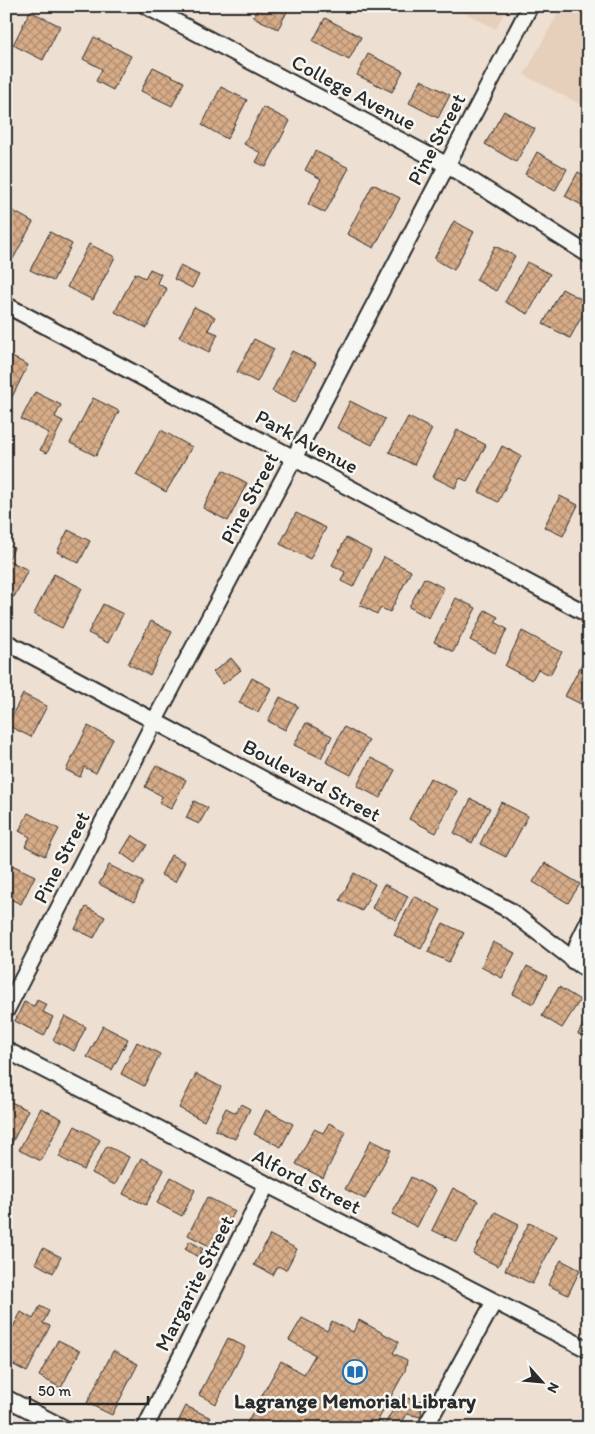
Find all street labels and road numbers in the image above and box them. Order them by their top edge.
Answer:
street label: College Avenue [287,49,421,135]
street label: Pine Street [401,89,471,189]
street label: Park Avenue [251,404,363,478]
street label: Pine Street [214,448,284,548]
street label: Boulevard Street [239,733,386,827]
street label: Pine Street [27,807,95,907]
street label: Alford Street [248,1143,366,1219]
street label: Margarite Street [149,1211,239,1355]

